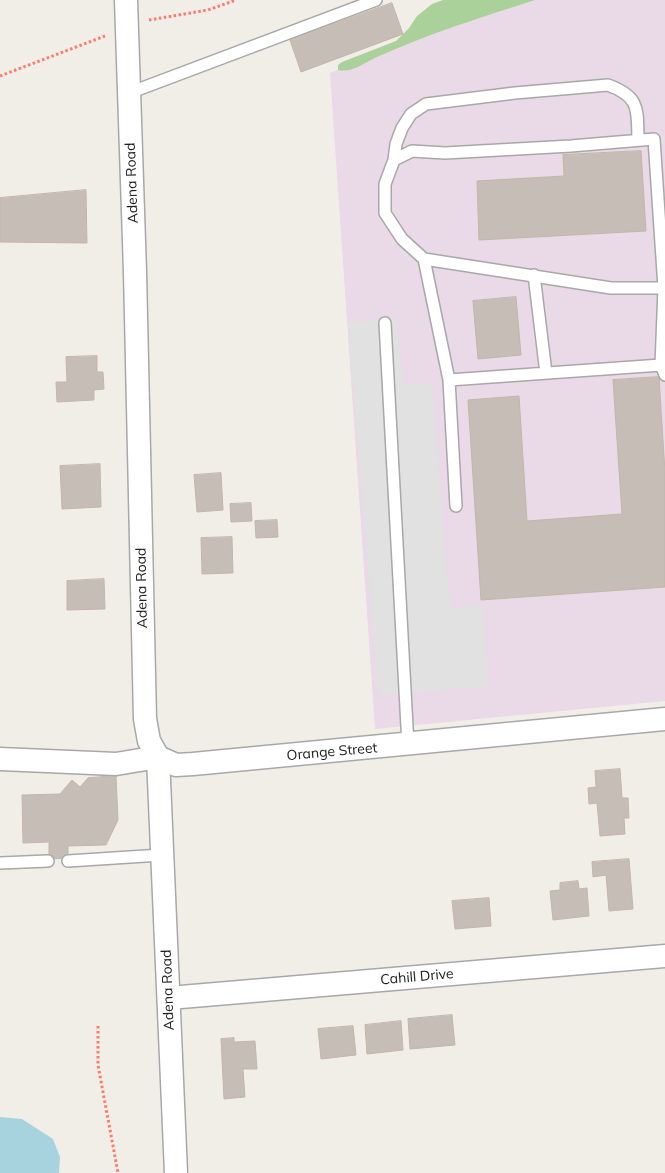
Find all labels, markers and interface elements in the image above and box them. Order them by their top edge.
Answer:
street label: Adena Road [122,142,142,224]
street label: Adena Road [133,547,151,629]
street label: Orange Street [286,740,378,764]
street label: Adena Road [158,949,178,1031]
street label: Cahill Drive [380,965,454,989]

